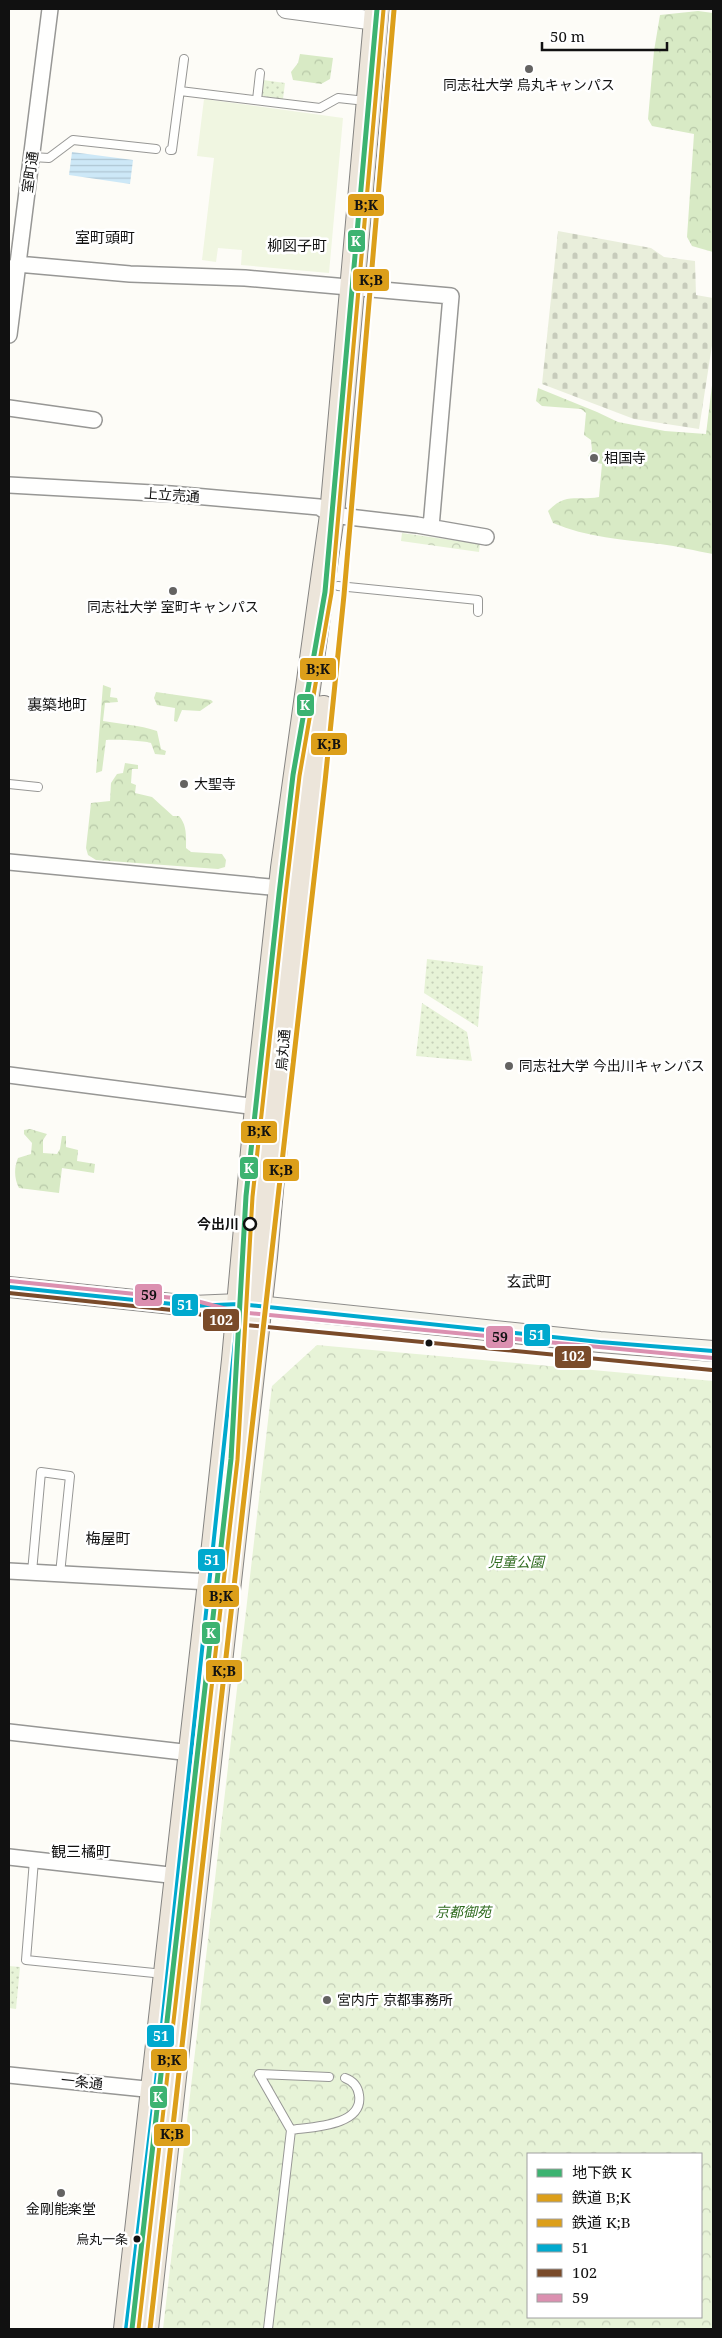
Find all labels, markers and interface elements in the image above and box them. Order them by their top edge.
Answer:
scale bar [542,20,667,52]
text: 50 m [550,26,585,46]
marker: 同志社大学 烏丸キャンパス [523,63,535,75]
place label: 同志社大学 烏丸キャンパス [443,75,615,94]
street label: 室町通 [17,150,42,194]
line badge: B;K [347,193,385,217]
text: B;K [354,195,379,214]
district label: 室町頭町 [75,227,135,247]
line badge: K [347,229,366,253]
text: K [351,231,362,250]
district label: 柳図子町 [267,235,327,255]
line badge: K;B [352,268,390,292]
text: K;B [359,270,383,289]
place label: 相国寺 [604,448,646,467]
marker: 相国寺 [588,452,600,464]
street label: 上立売通 [143,483,201,506]
marker: 同志社大学 室町キャンパス [167,585,179,597]
place label: 同志社大学 室町キャンパス [87,597,259,616]
line badge: B;K [299,657,337,681]
text: B;K [306,659,331,678]
line badge: K [296,693,315,717]
district label: 裏築地町 [27,694,87,714]
text: K [300,695,311,714]
line badge: K;B [310,732,348,756]
text: K;B [317,734,341,753]
place label: 大聖寺 [194,774,236,793]
marker: 大聖寺 [178,778,190,790]
street label: 烏丸通 [271,1028,294,1072]
place label: 同志社大学 今出川キャンパス [519,1056,705,1075]
marker: 同志社大学 今出川キャンパス [503,1060,515,1072]
line badge: B;K [240,1120,278,1144]
text: B;K [247,1121,272,1140]
line badge: K [239,1156,259,1180]
text: K [244,1158,255,1177]
line badge: K;B [262,1158,300,1182]
text: K;B [269,1160,293,1179]
place label: 今出川 [197,1214,239,1233]
marker: 今出川 [243,1217,257,1231]
district label: 玄武町 [506,1271,552,1291]
line badge: 59 [134,1283,163,1307]
text: 59 [141,1285,157,1304]
line badge: 51 [171,1293,199,1317]
text: 51 [177,1295,193,1314]
line badge: 102 [202,1308,240,1332]
text: 102 [209,1310,233,1329]
line badge: 51 [523,1323,551,1347]
line badge: 59 [485,1325,514,1349]
text: 51 [529,1325,545,1344]
text: 59 [492,1327,508,1346]
unlabelled marker [424,1338,434,1348]
line badge: 102 [554,1345,592,1369]
text: 102 [561,1346,585,1365]
district label: 梅屋町 [85,1528,131,1548]
line badge: 51 [197,1548,226,1572]
text: 51 [204,1550,220,1569]
park label: 児童公園 [488,1552,546,1571]
line badge: B;K [202,1584,240,1608]
text: B;K [209,1586,234,1605]
line badge: K [201,1621,221,1645]
text: K [206,1623,217,1642]
line badge: K;B [205,1659,243,1683]
text: K;B [212,1661,236,1680]
district label: 観三橘町 [51,1841,111,1861]
park label: 京都御苑 [435,1902,493,1921]
place label: 宮内庁 京都事務所 [337,1990,453,2009]
marker: 宮内庁 京都事務所 [321,1994,333,2006]
line badge: 51 [146,2024,175,2048]
text: 51 [153,2026,169,2045]
line badge: B;K [150,2048,188,2072]
text: B;K [157,2050,182,2069]
street label: 一条通 [60,2070,104,2093]
line badge: K [149,2085,168,2109]
text: K [153,2087,164,2106]
line badge: K;B [153,2123,191,2147]
text: K;B [160,2124,184,2143]
legend [527,2153,702,2318]
text: 地下鉄 K [572,2162,632,2182]
marker: 金剛能楽堂 [55,2187,67,2199]
text: 鉄道 B;K [572,2187,631,2207]
place label: 金剛能楽堂 [26,2199,96,2218]
text: 鉄道 K;B [572,2212,631,2232]
place label: 烏丸一条 [76,2230,128,2248]
marker: 烏丸一条 [132,2234,142,2244]
text: 51 [572,2237,589,2257]
text: 102 [572,2262,597,2282]
text: 59 [572,2287,589,2307]

